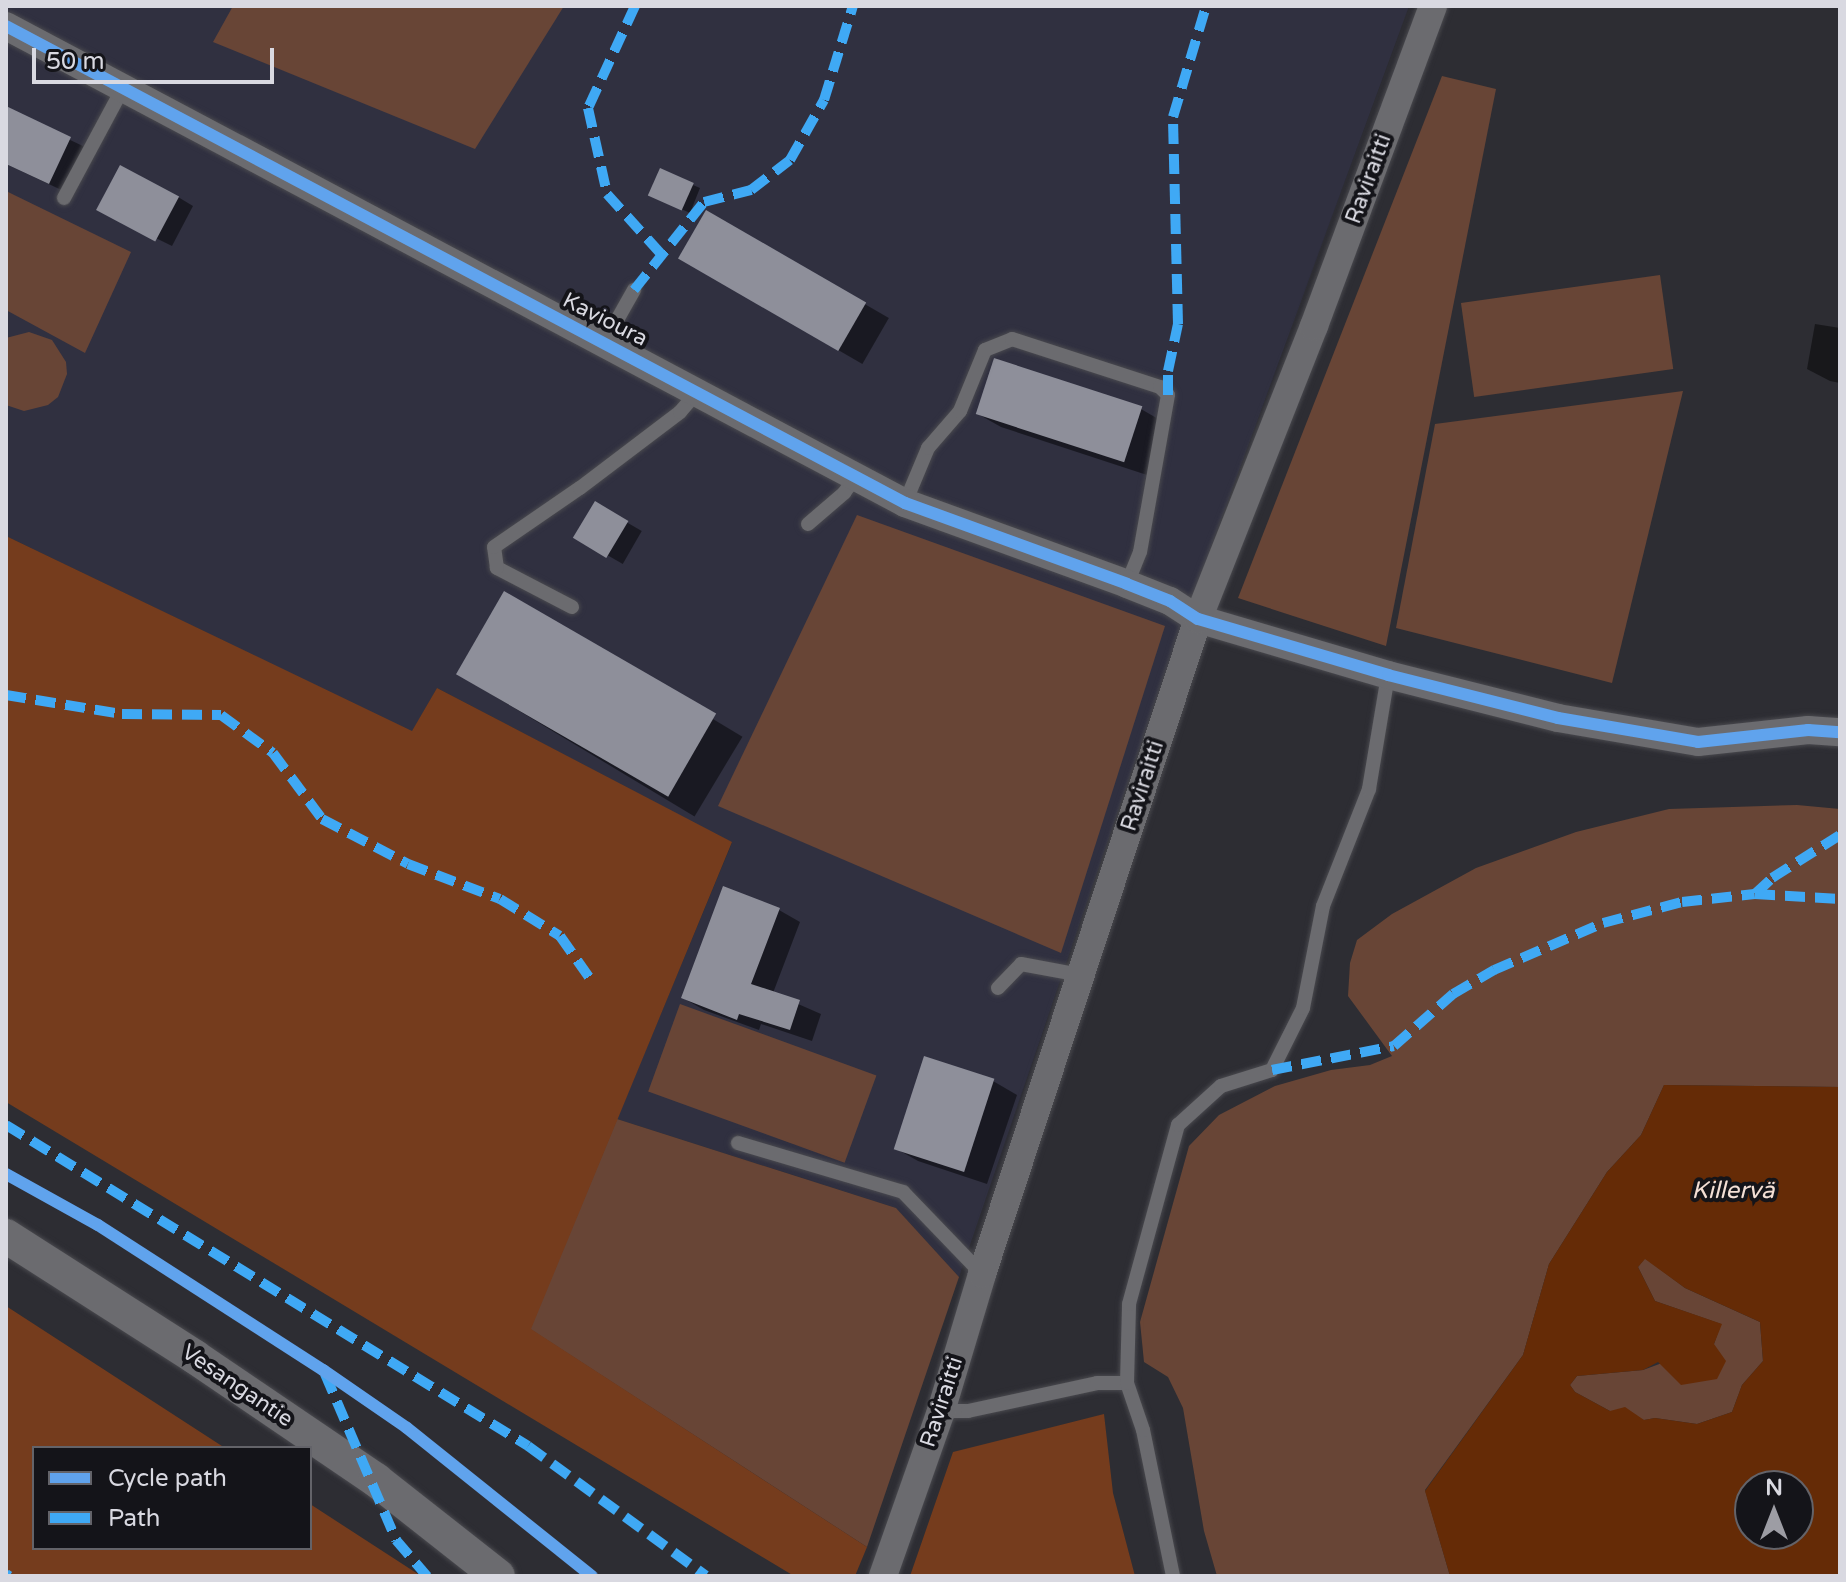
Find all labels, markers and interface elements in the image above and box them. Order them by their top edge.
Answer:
scale bar [36,32,278,82]
text: 50 m [46,47,104,76]
street label: Raviraitti [1341,131,1397,227]
street label: Kavioura [558,287,652,353]
street label: Raviraitti [1116,737,1170,835]
water label: Killervä [1692,1177,1774,1205]
street label: Vesangantie [176,1339,298,1433]
street label: Raviraitti [915,1353,969,1451]
legend [32,1446,312,1550]
text: Cycle path [108,1464,227,1493]
north arrow [1734,1470,1814,1550]
text: N [1765,1475,1783,1501]
text: Path [108,1504,161,1533]

